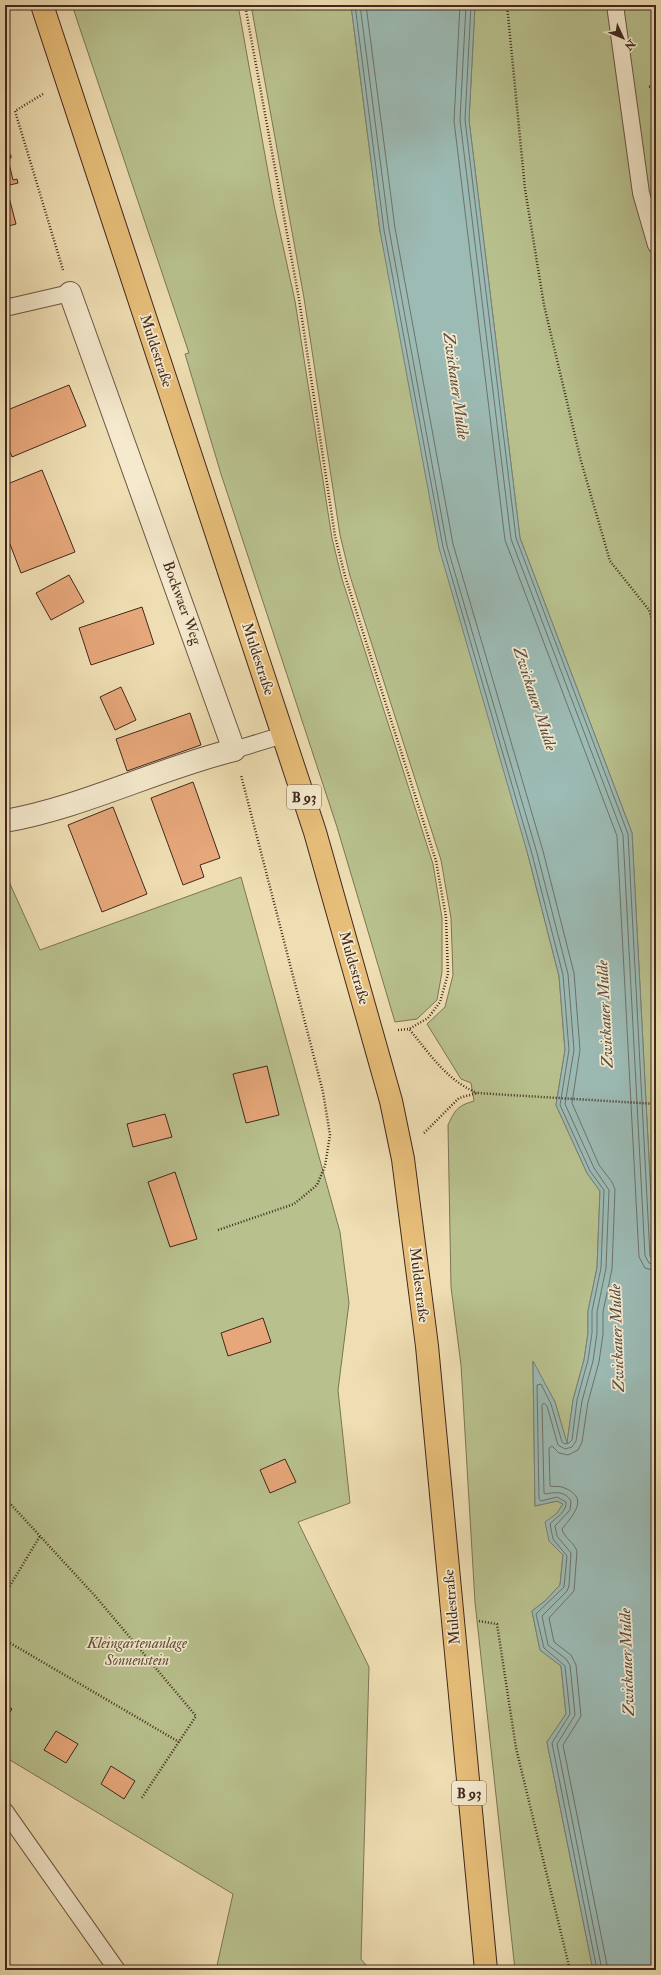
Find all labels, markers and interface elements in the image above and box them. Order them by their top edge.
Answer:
north arrow [603,18,643,58]
text: N [621,36,639,53]
street label: Muldestraße [135,312,177,390]
water label: Zwickauer Mulde [438,330,473,441]
street label: Bockwaer Weg [158,558,206,648]
street label: Muldestraße [237,620,279,698]
water label: Zwickauer Mulde [509,644,561,754]
road number: B 93 [287,785,321,809]
street label: Muldestraße [334,929,374,1007]
water label: Zwickauer Mulde [592,959,618,1069]
street label: Muldestraße [405,1246,433,1324]
water label: Zwickauer Mulde [605,1283,629,1393]
street label: Muldestraße [439,1569,465,1645]
water label: Zwickauer Mulde [615,1607,639,1717]
park label: Kleingartenanlage Sonnenstein [86,1634,188,1670]
road number: B 93 [452,1781,486,1805]

